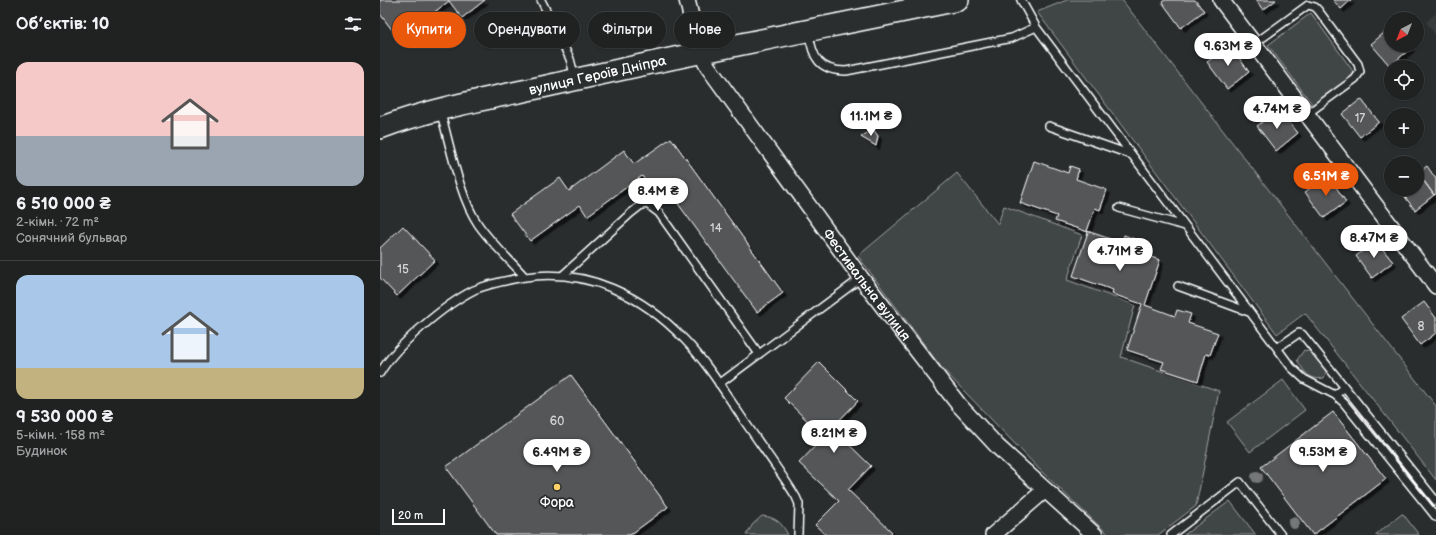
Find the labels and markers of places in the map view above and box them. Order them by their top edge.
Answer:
pin: 9.63M ₴ [1191,33,1265,67]
pin: 4.74M ₴ [1240,96,1314,130]
pin: 11.1M ₴ [834,103,908,137]
pin: 6.51M ₴ [1289,163,1363,197]
pin: 8.4M ₴ [625,178,691,212]
pin: 8.47M ₴ [1337,225,1411,259]
pin: 4.71M ₴ [1083,238,1157,272]
pin: 8.21M ₴ [797,420,871,454]
pin: 6.49M ₴ [520,439,594,473]
pin: 9.53M ₴ [1286,439,1360,473]
marker: Фора [552,482,562,492]
place label: Фора [540,494,575,511]

